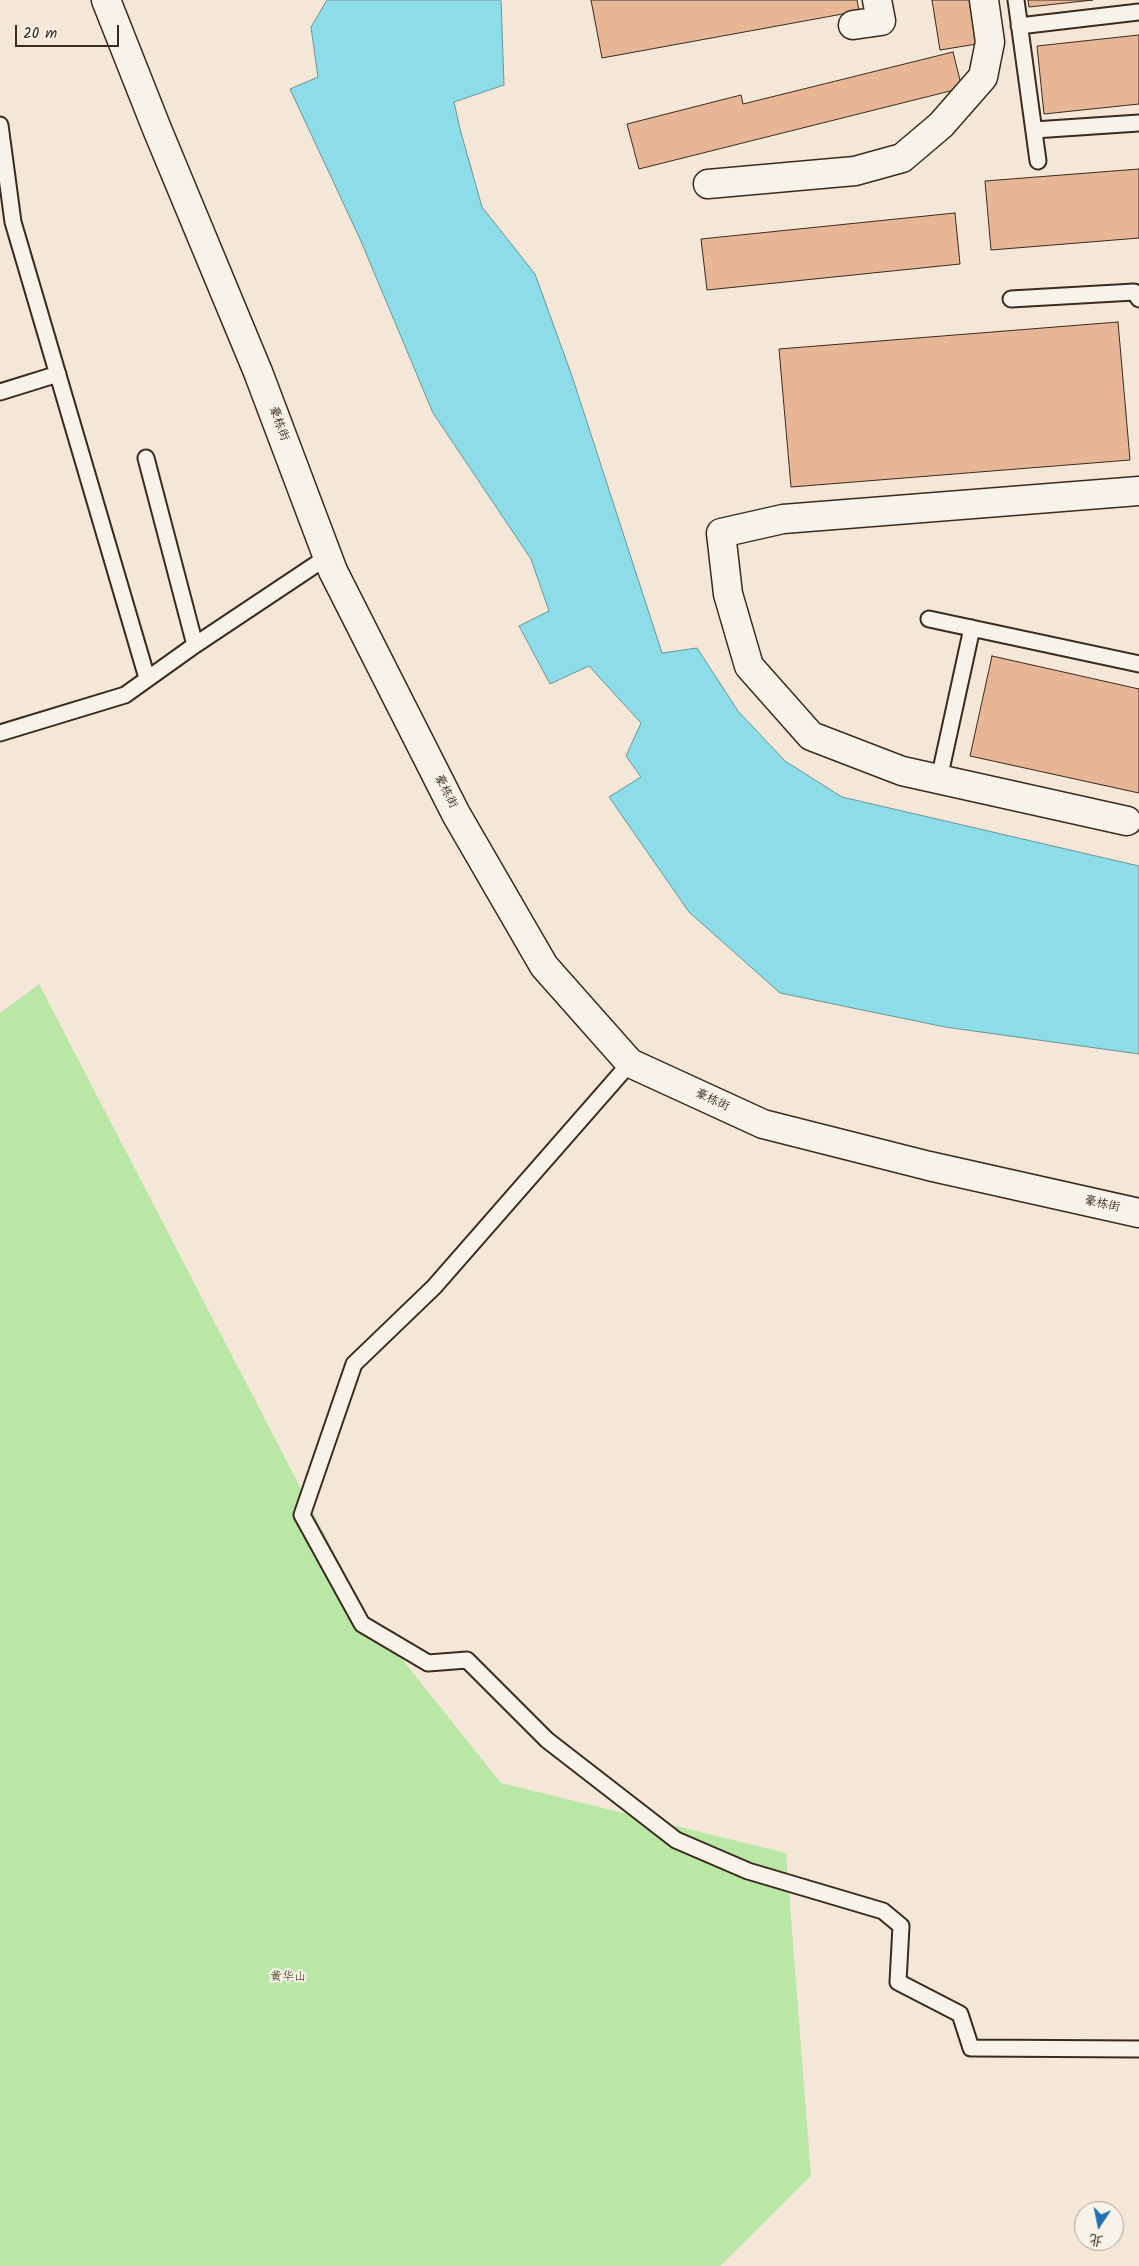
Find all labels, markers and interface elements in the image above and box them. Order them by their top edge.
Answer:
scale bar [18,15,121,47]
text: 20 m [23,22,57,46]
street label: 豪栋街 [265,405,291,443]
street label: 豪栋街 [430,773,460,811]
street label: 豪栋街 [693,1087,731,1115]
street label: 豪栋街 [1083,1194,1121,1216]
park label: 黄华山 [270,1971,306,1985]
north arrow [1074,2201,1124,2251]
text: 北 [1087,2228,1105,2252]

